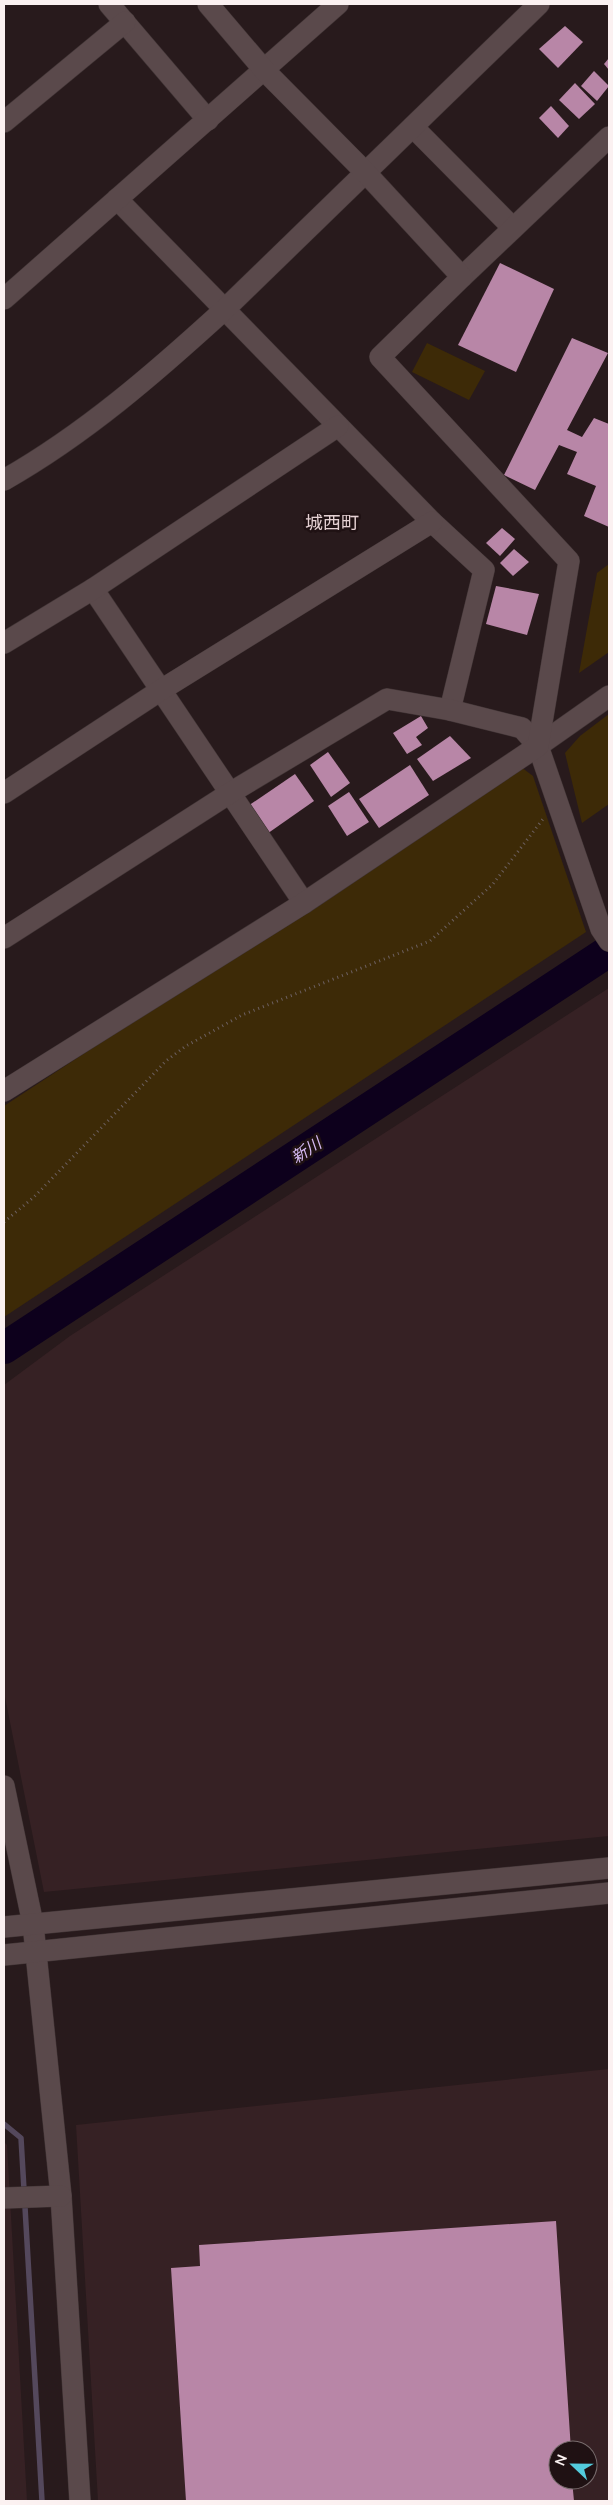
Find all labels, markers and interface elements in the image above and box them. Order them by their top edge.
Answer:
district label: 城西町 [305,511,359,535]
water label: 新川 [287,1132,328,1169]
north arrow [548,2440,598,2490]
text: N [551,2452,572,2469]

